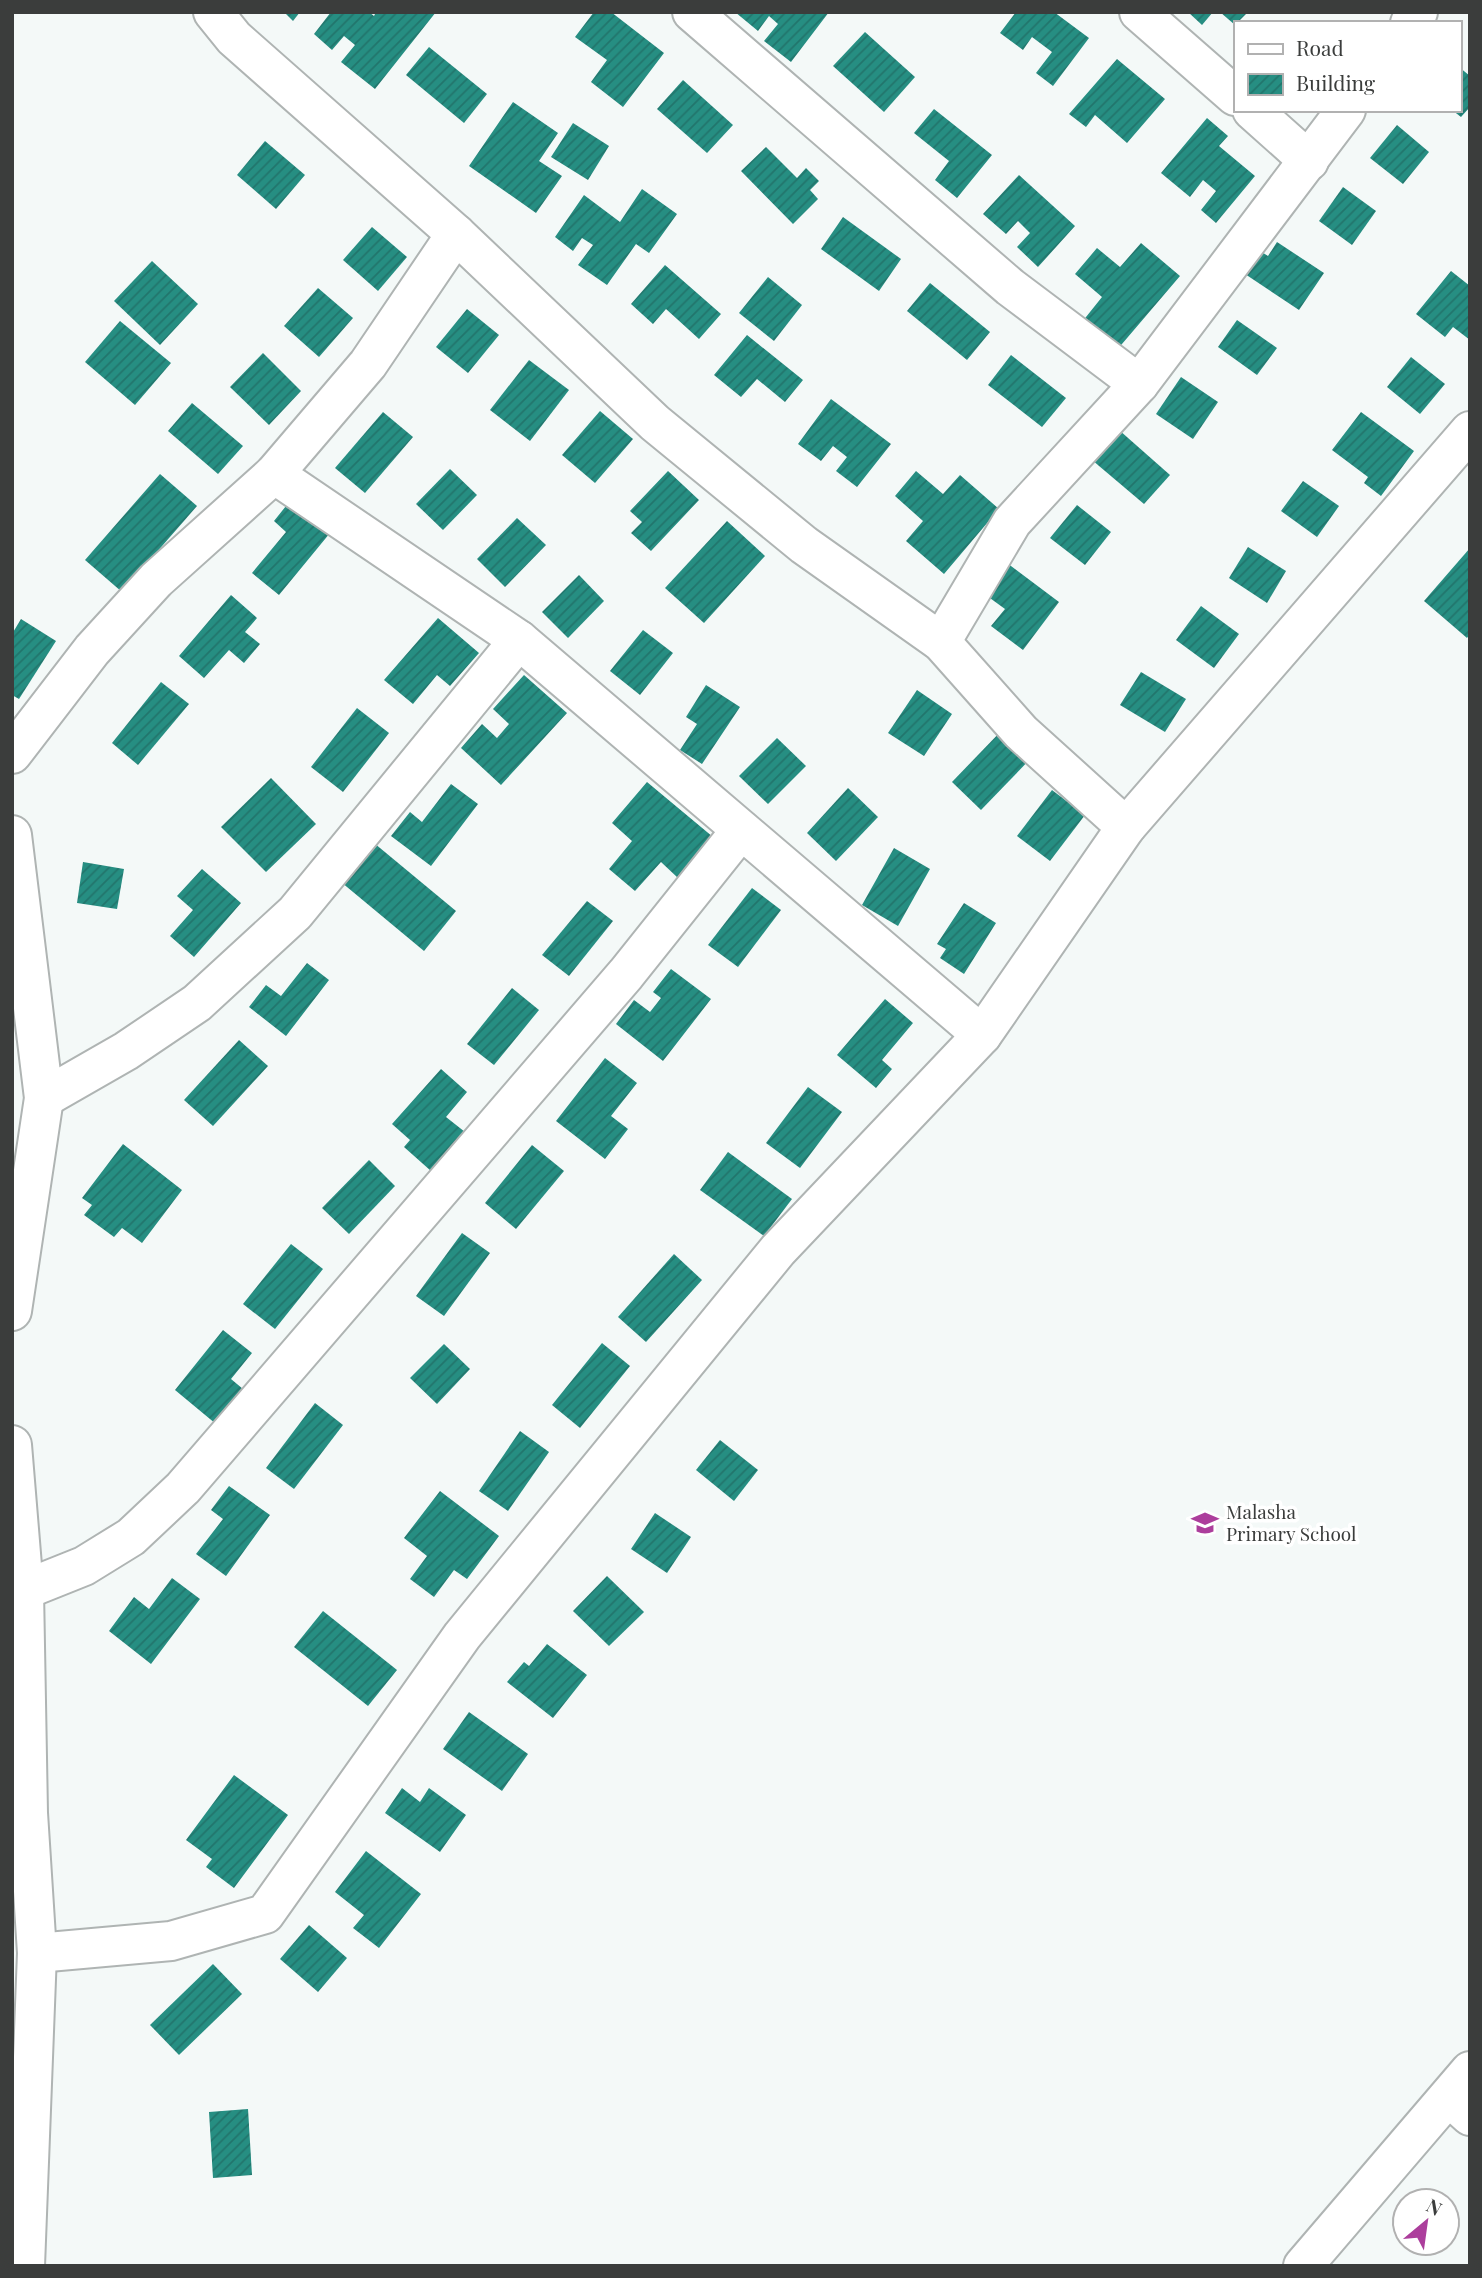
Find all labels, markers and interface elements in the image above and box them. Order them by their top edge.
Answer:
legend [1234,21,1461,112]
text: Road [1296,33,1344,61]
text: Building [1296,68,1375,96]
place label: Malasha Primary School [1226,1498,1357,1546]
school or university icon: Malasha Primary School [1190,1508,1220,1538]
north arrow [1391,2187,1461,2257]
text: N [1422,2192,1447,2221]

